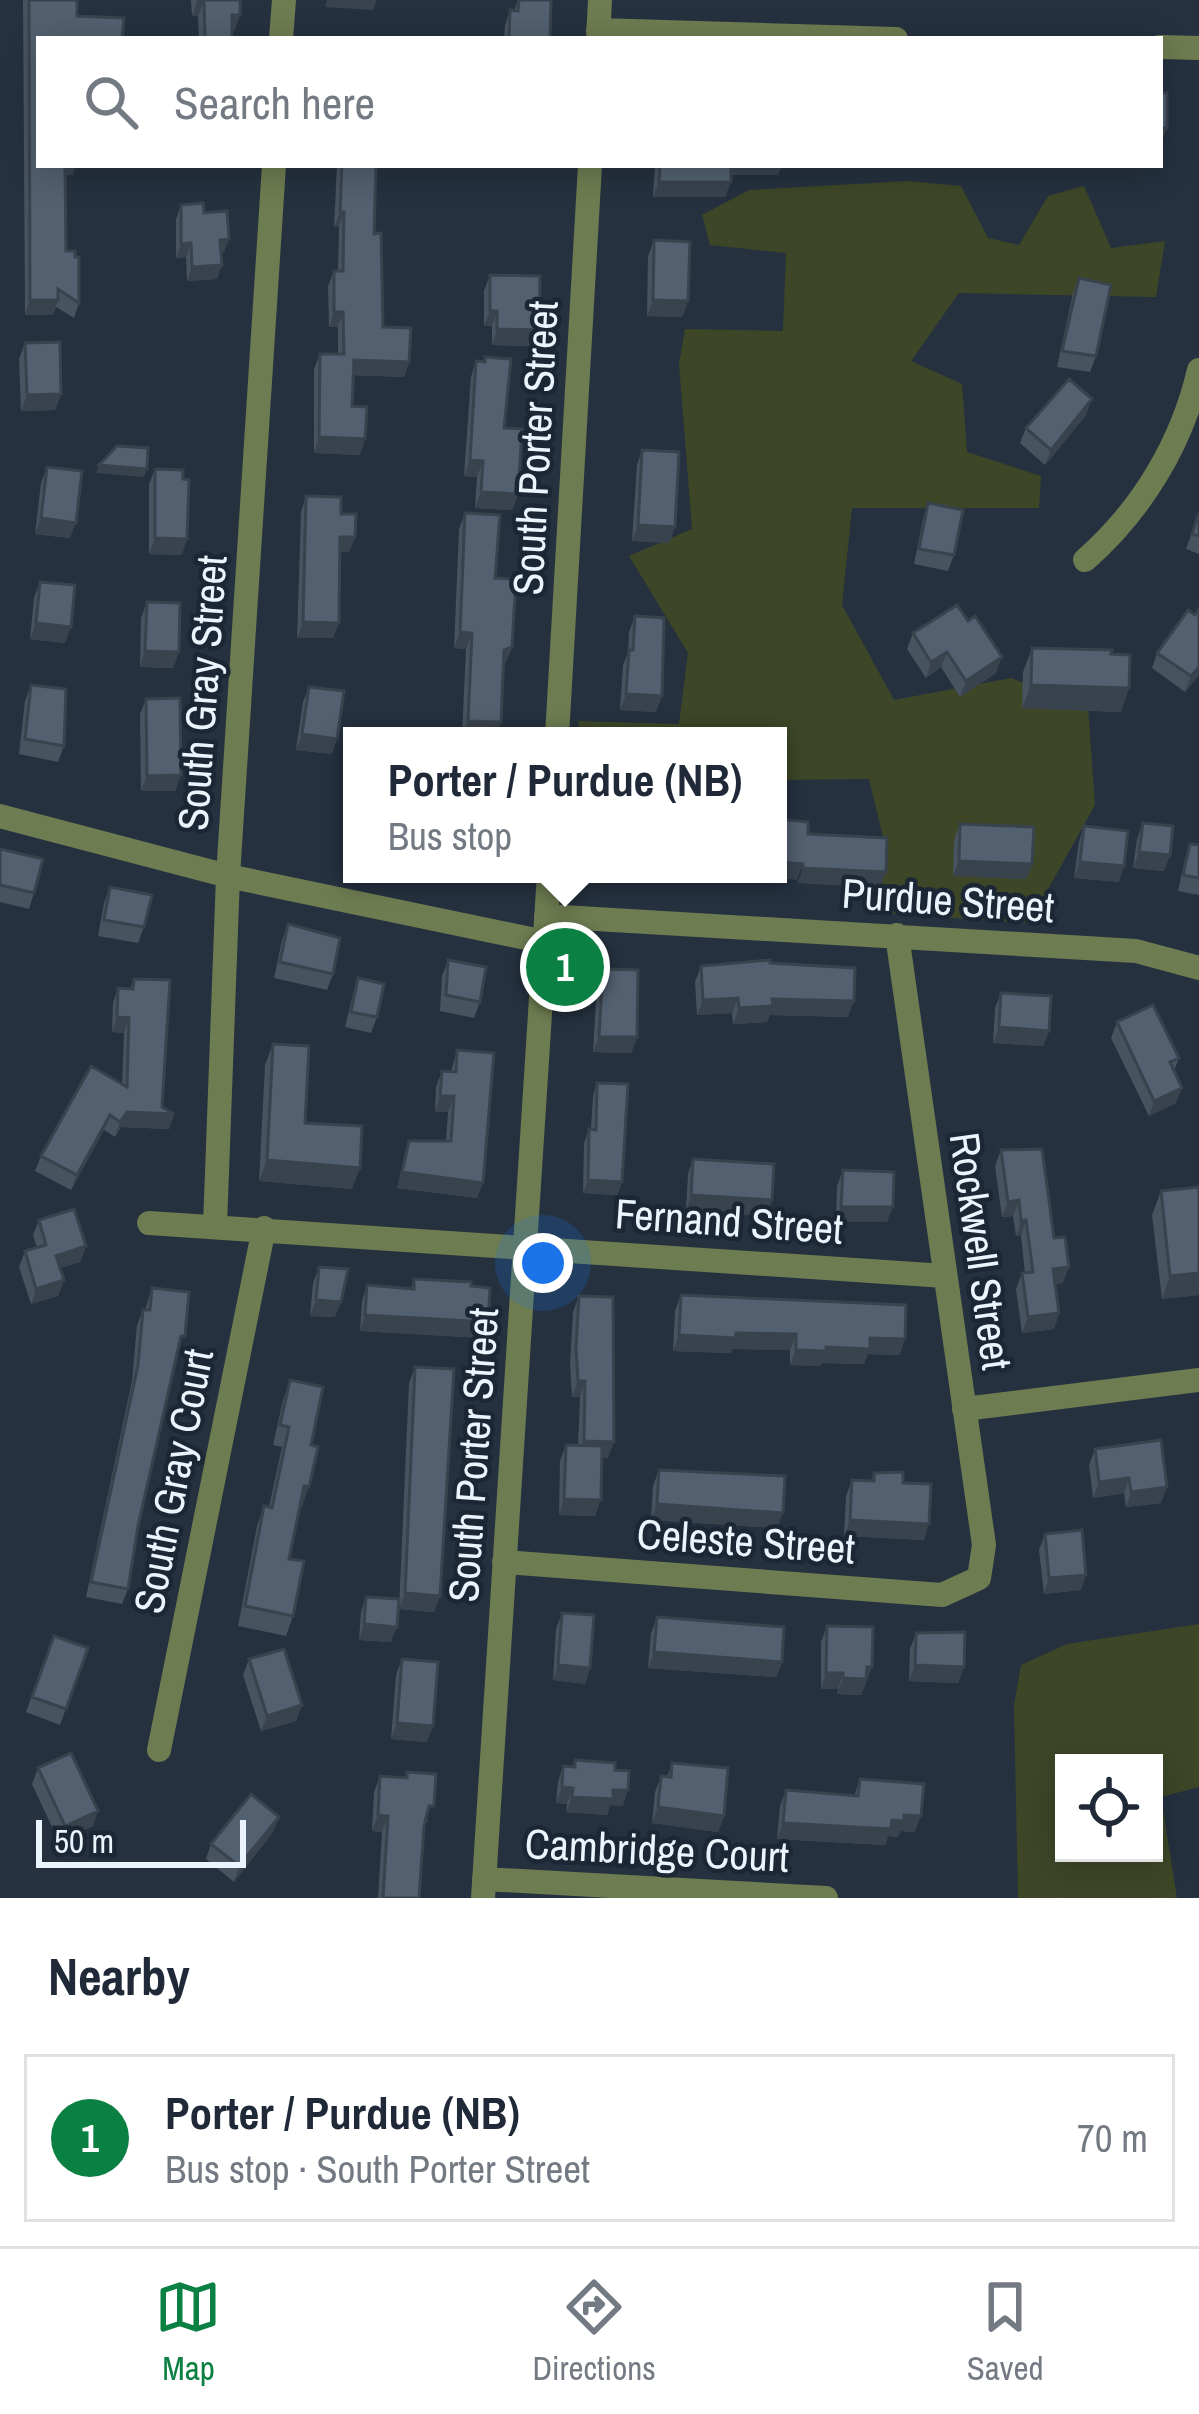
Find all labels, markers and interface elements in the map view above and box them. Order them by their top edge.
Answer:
search box [36,36,1163,168]
icon: search [78,69,144,135]
text: Search here [174,72,375,133]
street label: South Porter Street [499,299,571,597]
street label: South Gray Street [164,554,240,832]
popup [343,727,787,883]
text: Porter / Purdue (NB) [388,749,742,810]
text: Bus stop [388,810,512,862]
street label: Purdue Street [840,865,1056,935]
pin: 1 [526,922,604,1012]
street label: Rockwell Street [937,1129,1025,1373]
street label: Fernand Street [613,1185,845,1257]
your location [513,1233,573,1293]
street label: South Porter Street [435,1306,511,1604]
street label: South Gray Court [120,1344,226,1618]
street label: Celeste Street [635,1505,857,1577]
map controls [1055,1754,1163,1862]
button: locate [1055,1754,1163,1862]
scale bar [36,1814,246,1867]
street label: Cambridge Court [524,1815,790,1885]
text: 50 m [54,1819,114,1863]
text: Nearby [48,1942,190,2011]
text: Porter / Purdue (NB) [165,2082,520,2143]
text: 1 [81,2112,99,2164]
text: 70 m [1077,2112,1148,2164]
text: Bus stop · South Porter Street [165,2143,590,2195]
tab: Map [155,2274,221,2390]
tab: Directions [532,2274,656,2390]
tab: Saved [967,2274,1043,2390]

